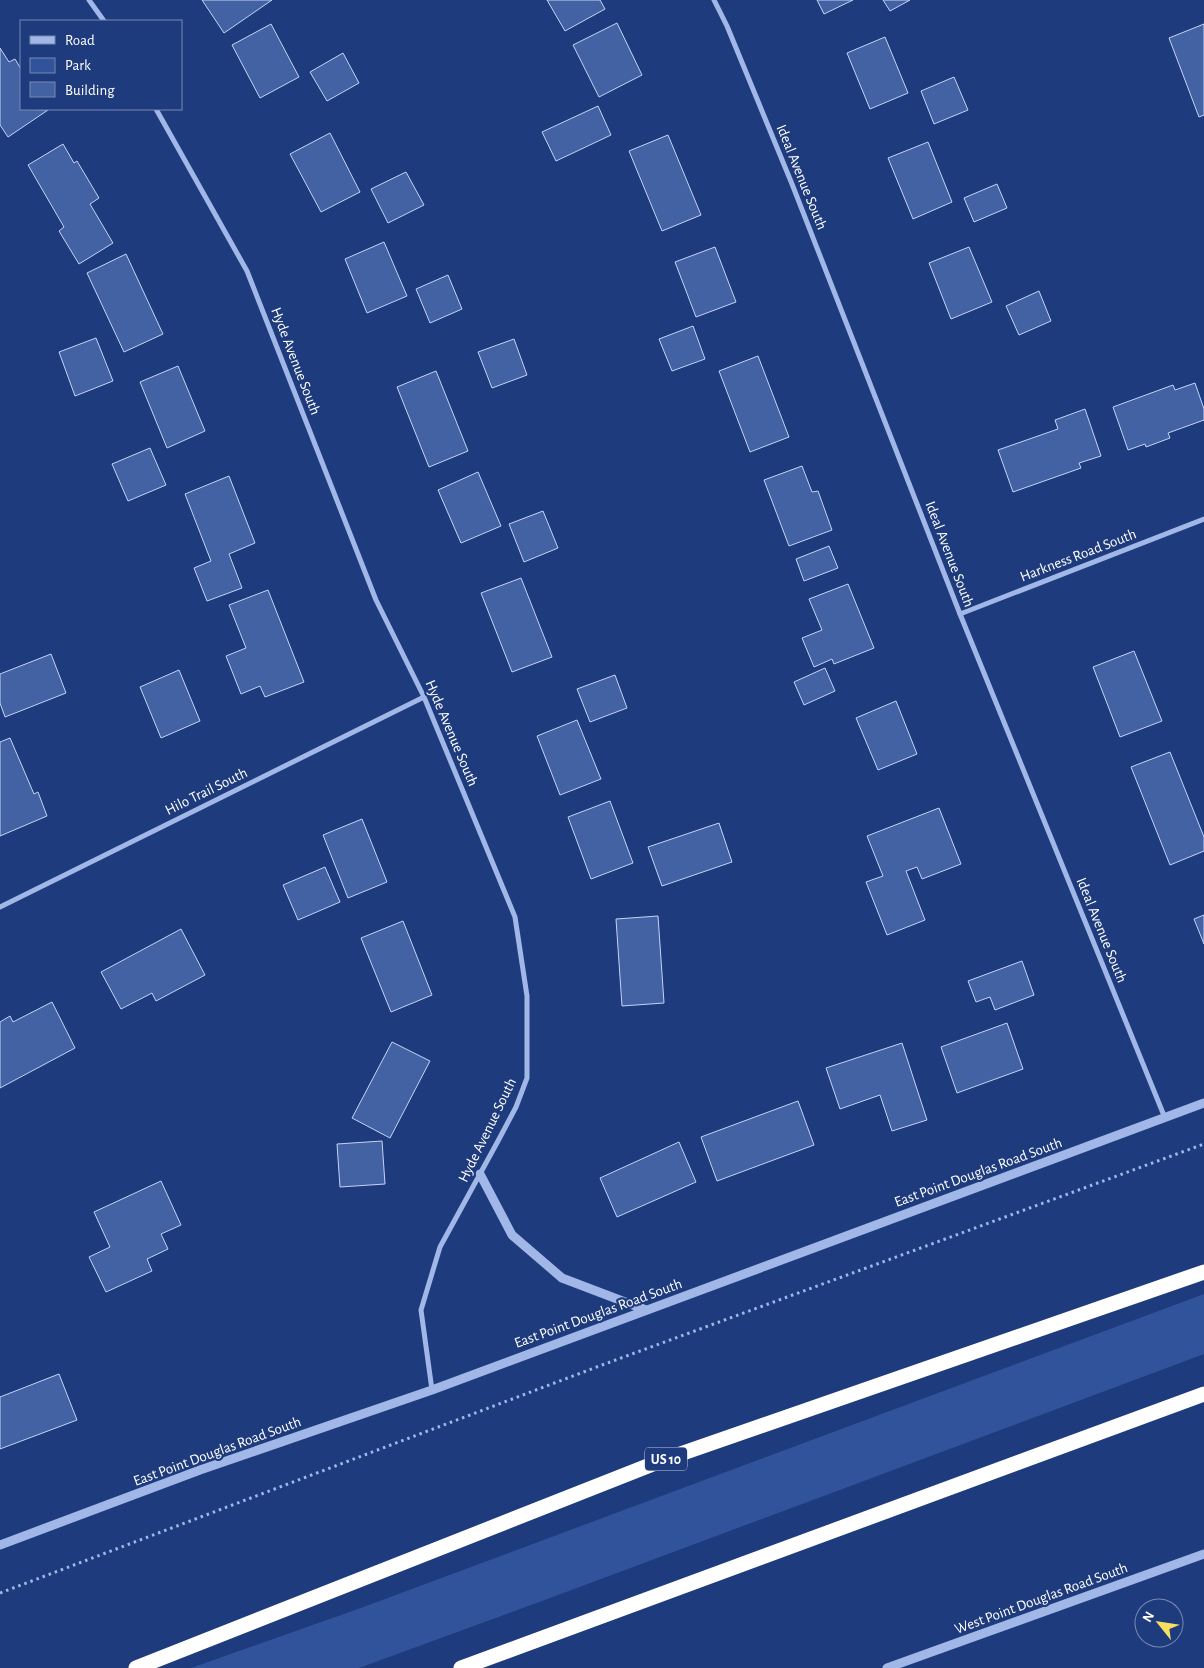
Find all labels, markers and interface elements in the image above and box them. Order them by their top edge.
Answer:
legend [20,20,182,110]
text: Road [65,33,95,48]
text: Park [65,58,91,73]
text: Building [65,83,115,98]
street label: Ideal Avenue South [774,122,829,232]
street label: Hyde Avenue South [268,305,323,417]
street label: Ideal Avenue South [922,499,977,609]
street label: Harkness Road South [1018,526,1138,585]
street label: Hyde Avenue South [422,678,481,788]
street label: Hilo Trail South [163,765,250,818]
street label: Ideal Avenue South [1074,875,1129,985]
street label: Hyde Avenue South [456,1076,519,1185]
street label: East Point Douglas Road South [892,1135,1064,1210]
street label: East Point Douglas Road South [512,1276,684,1351]
street label: East Point Douglas Road South [131,1414,303,1489]
road number: US 10 [645,1448,687,1470]
street label: West Point Douglas Road South [953,1560,1130,1637]
north arrow [1134,1598,1184,1648]
text: N [1140,1609,1157,1625]

